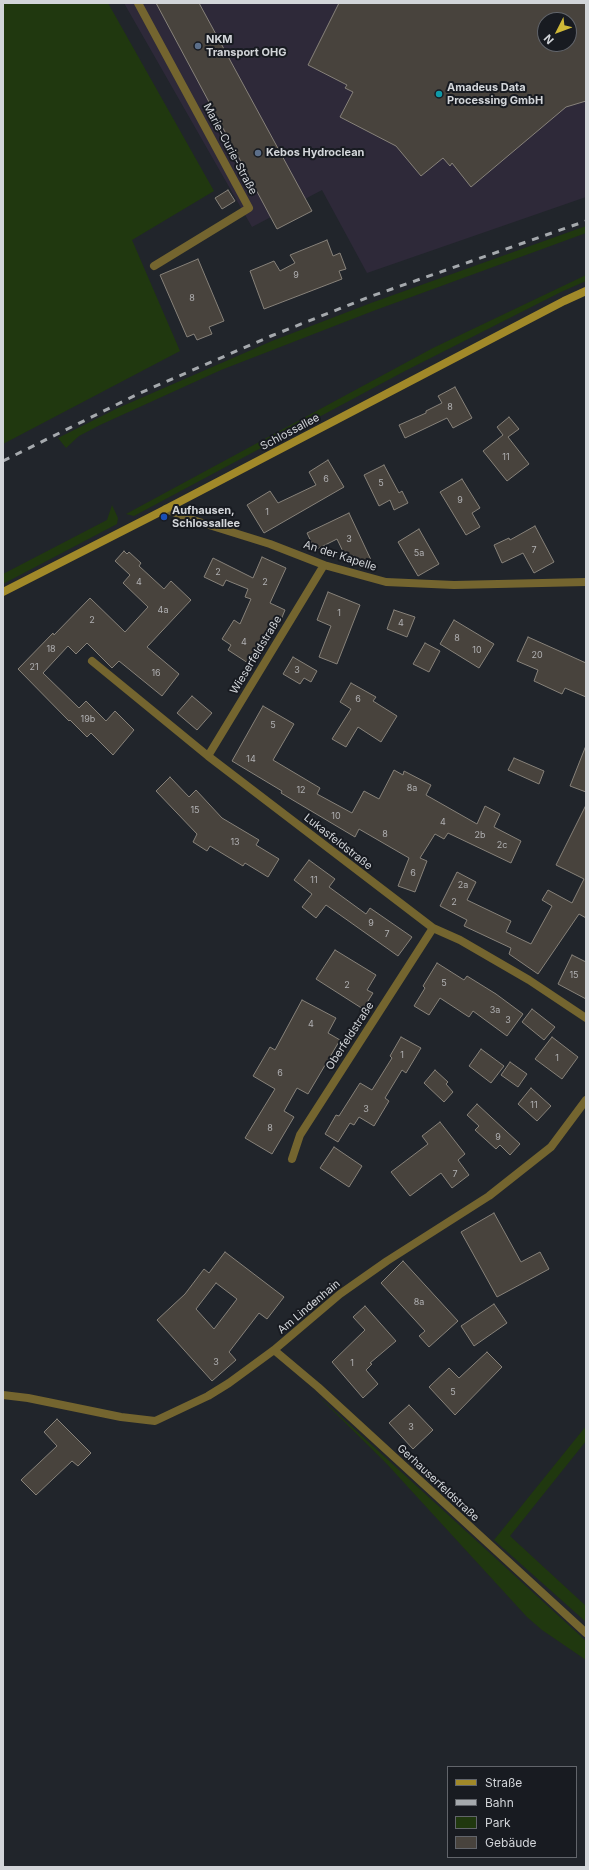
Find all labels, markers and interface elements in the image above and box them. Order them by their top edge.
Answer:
north arrow [537,12,577,52]
text: N [541,32,557,47]
place label: NKM Transport OHG [206,33,286,59]
marker: NKM Transport OHG [193,41,203,51]
place label: Amadeus Data Processing GmbH [447,81,543,107]
marker: Amadeus Data Processing GmbH [434,89,444,99]
street label: Marie-Curie-Straße [200,101,260,197]
place label: Kebos Hydroclean [266,146,364,160]
marker: Kebos Hydroclean [253,148,263,158]
house number: 9 [293,270,299,280]
house number: 8 [189,293,195,303]
house number: 8 [447,402,453,412]
street label: Schlossallee [258,411,322,453]
house number: 11 [502,452,510,462]
house number: 6 [323,474,329,484]
house number: 5 [378,478,384,488]
house number: 9 [457,495,463,505]
place label: Aufhausen, Schlossallee [172,504,240,530]
house number: 1 [265,507,269,517]
marker: Aufhausen, Schlossallee [159,512,169,522]
house number: 3 [346,534,352,544]
street label: An der Kapelle [302,538,378,574]
house number: 7 [531,545,537,555]
house number: 5a [414,548,424,558]
house number: 2 [215,567,221,577]
house number: 4 [136,577,142,587]
house number: 2 [262,577,268,587]
house number: 4a [158,605,168,615]
house number: 1 [337,608,341,618]
street label: Wieserfeldstraße [227,613,285,697]
house number: 2 [89,615,95,625]
house number: 4 [398,618,404,628]
house number: 8 [454,633,460,643]
house number: 4 [241,637,247,647]
house number: 18 [46,644,56,654]
house number: 10 [472,645,482,655]
house number: 20 [531,650,543,660]
house number: 21 [29,662,39,672]
house number: 3 [294,665,300,675]
house number: 16 [151,668,161,678]
house number: 6 [355,694,361,704]
house number: 19b [81,714,95,724]
house number: 5 [270,720,276,730]
house number: 14 [246,754,256,764]
house number: 8a [407,783,417,793]
house number: 12 [296,785,306,795]
house number: 15 [190,805,200,815]
street label: Lukasfeldstraße [301,811,375,873]
house number: 10 [331,811,341,821]
house number: 4 [440,817,446,827]
house number: 8 [382,829,388,839]
house number: 2b [475,830,485,840]
house number: 13 [230,837,240,847]
house number: 2c [497,840,507,850]
house number: 6 [410,868,416,878]
house number: 11 [310,875,318,885]
house number: 2a [458,880,468,890]
house number: 2 [451,897,457,907]
house number: 9 [368,918,374,928]
house number: 7 [384,929,390,939]
house number: 15 [569,970,579,980]
house number: 5 [441,978,447,988]
house number: 2 [344,980,350,990]
street label: Oberfeldstraße [323,1000,377,1072]
house number: 3a [490,1005,500,1015]
house number: 3 [505,1015,511,1025]
house number: 4 [308,1019,314,1029]
house number: 1 [400,1050,404,1060]
house number: 1 [555,1053,559,1063]
house number: 6 [277,1068,283,1078]
house number: 11 [530,1100,538,1110]
house number: 3 [363,1104,369,1114]
house number: 8 [267,1123,273,1133]
house number: 9 [495,1132,501,1142]
house number: 7 [452,1169,458,1179]
street label: Am Lindenhain [275,1277,343,1337]
house number: 8a [414,1297,424,1307]
house number: 3 [213,1357,219,1367]
house number: 1 [350,1358,354,1368]
house number: 5 [450,1387,456,1397]
house number: 3 [408,1422,414,1432]
street label: Gerhauserfeldstraße [394,1442,482,1524]
legend [447,1766,577,1858]
text: Straße [485,1775,522,1790]
text: Bahn [485,1795,514,1810]
text: Park [485,1815,511,1830]
text: Gebäude [485,1835,537,1850]

